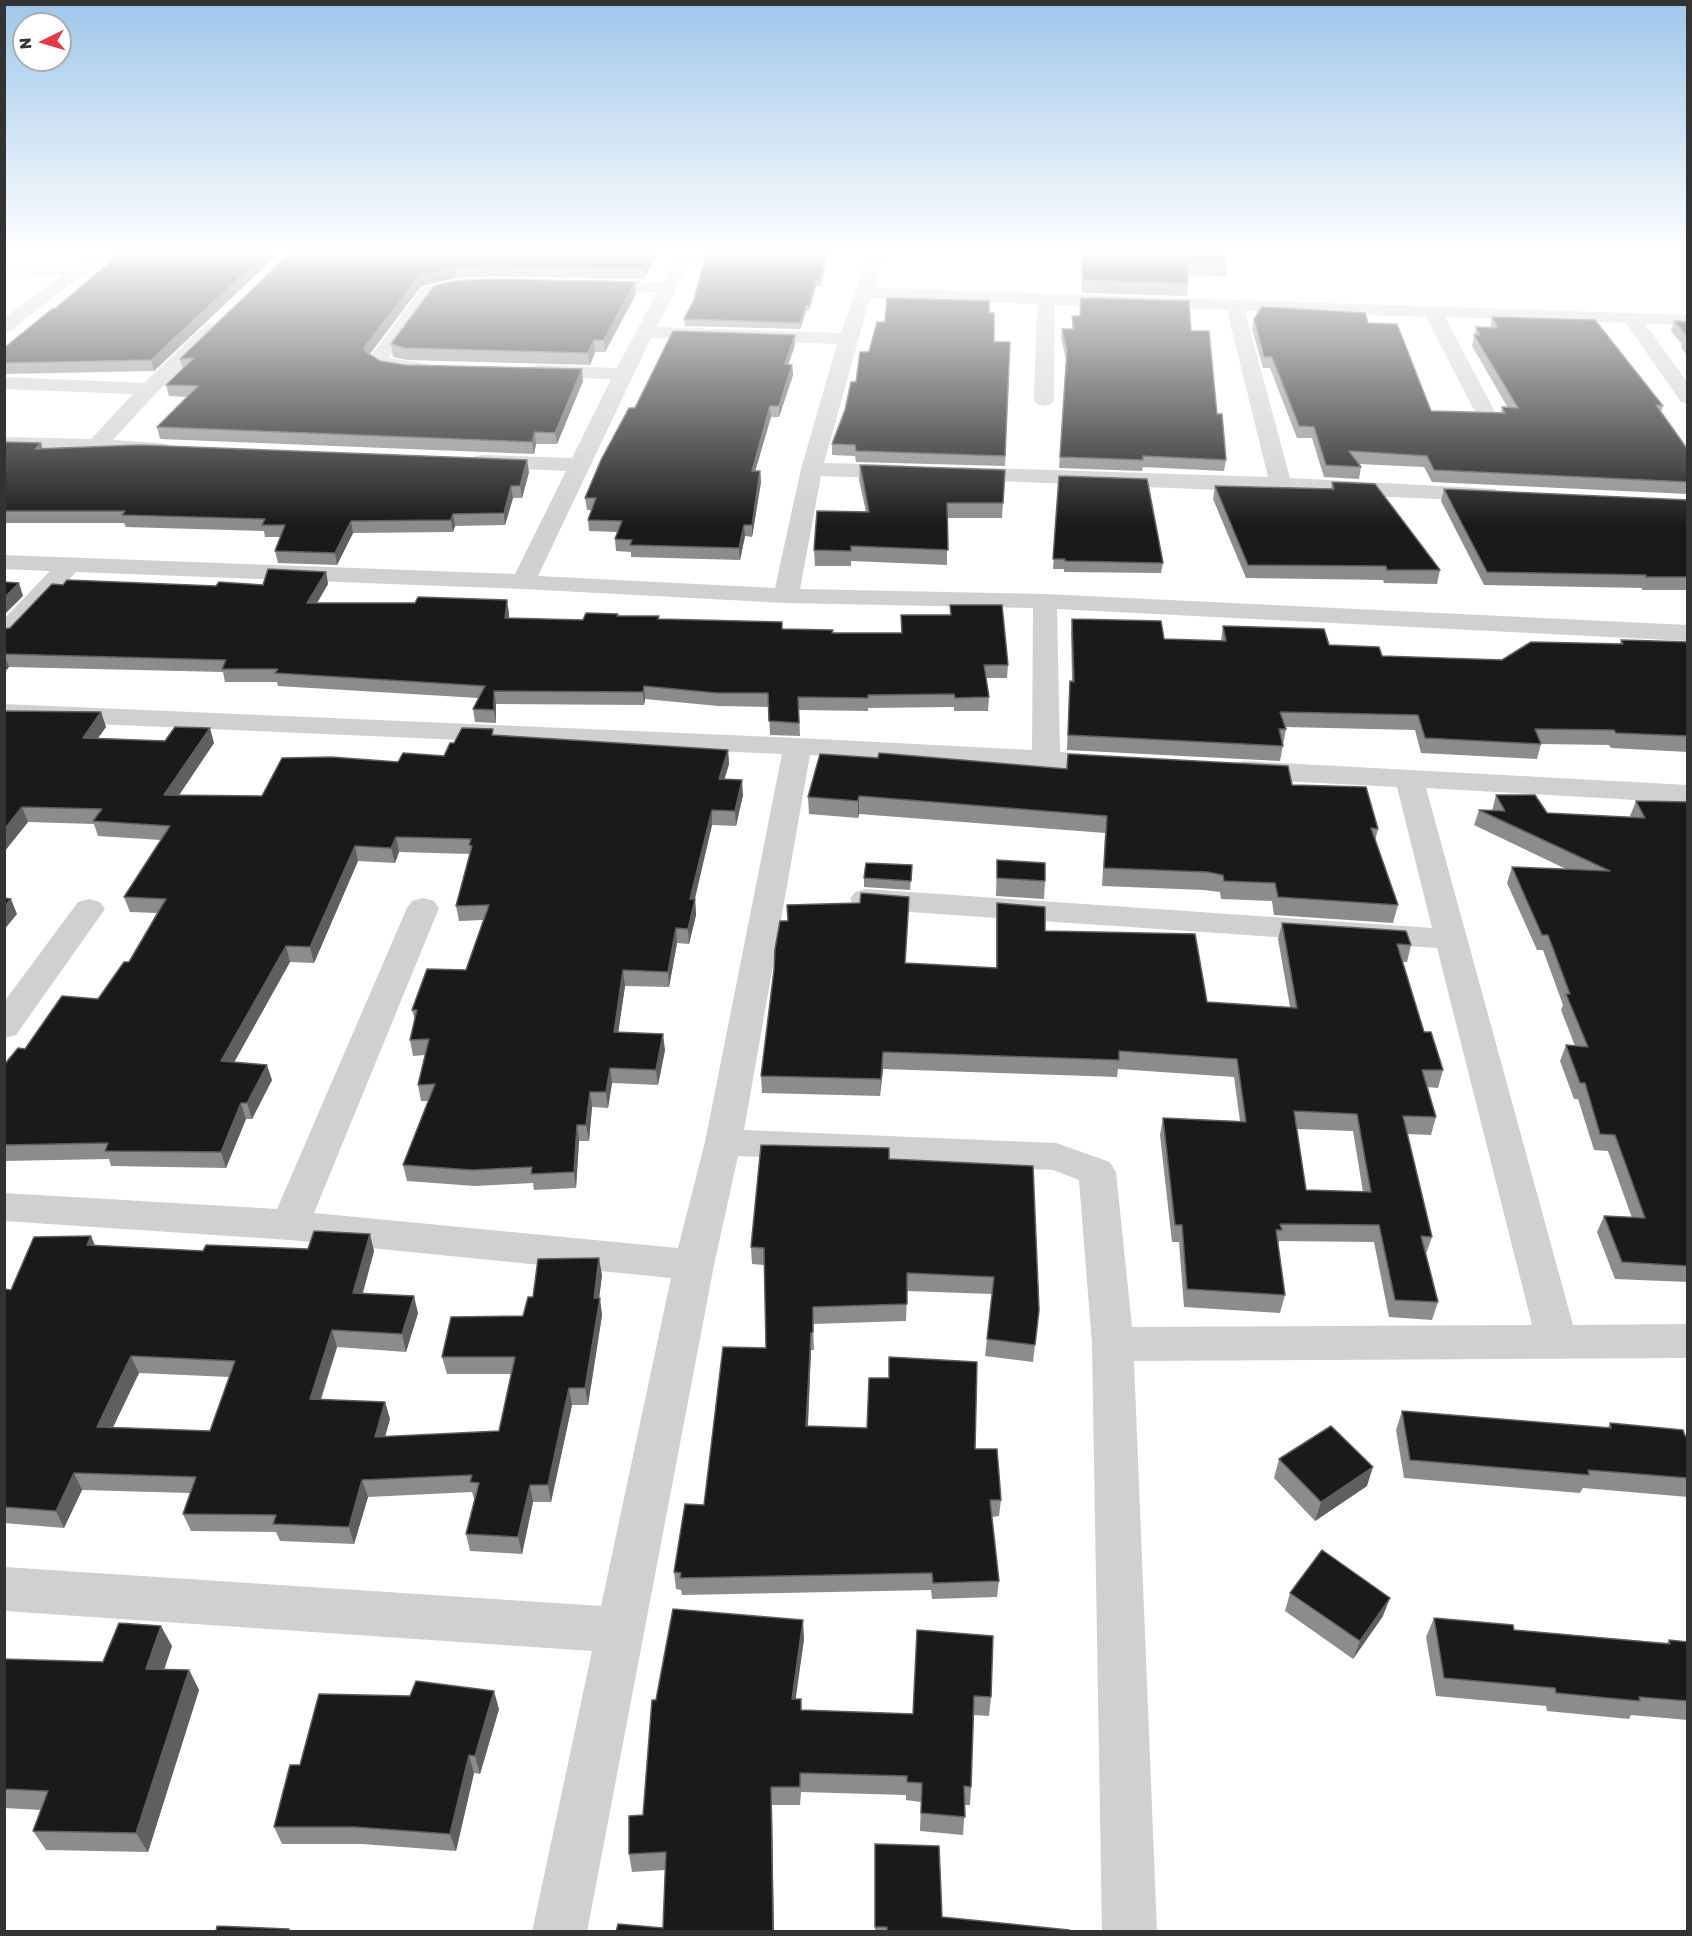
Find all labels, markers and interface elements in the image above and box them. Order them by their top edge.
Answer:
north arrow [12,12,72,72]
text: N [16,37,36,50]

